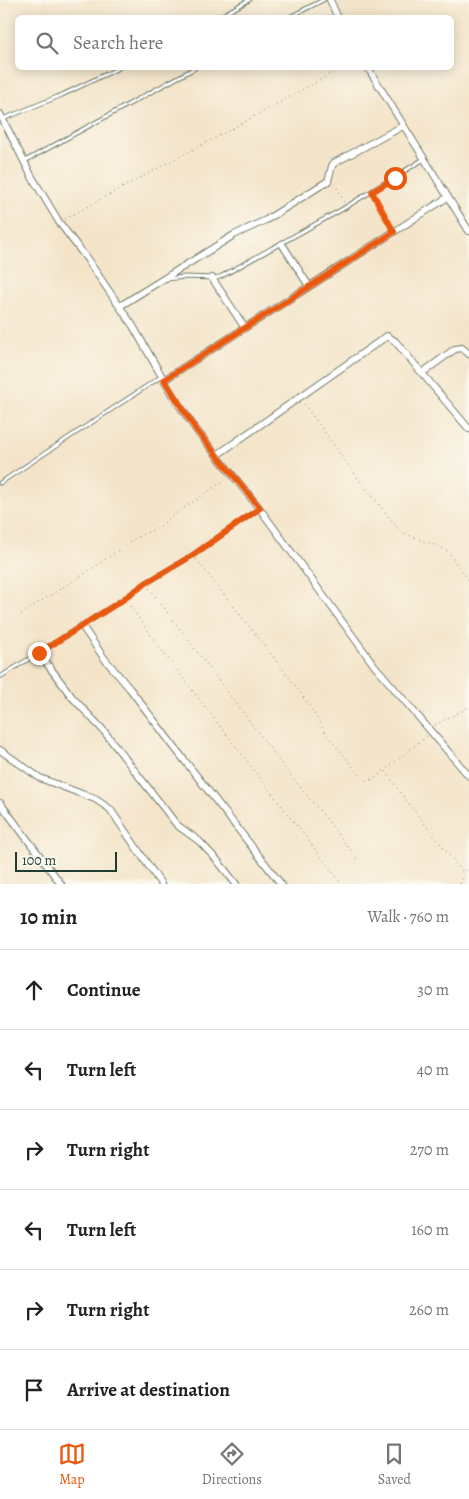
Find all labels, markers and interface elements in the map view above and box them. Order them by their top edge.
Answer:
search box [15,15,454,70]
icon: search [33,29,61,57]
text: Search here [73,30,163,56]
route start [384,167,407,190]
route end [28,642,51,665]
scale bar [15,849,118,872]
text: 100 m [22,851,56,870]
text: 10 min [20,903,77,931]
text: Walk · 760 m [367,906,449,928]
icon: ahead [20,976,48,1004]
text: Continue [67,977,141,1003]
text: 30 m [417,979,449,1001]
icon: left [20,1056,48,1084]
text: Turn left [67,1057,136,1083]
text: 40 m [417,1059,449,1081]
icon: right [20,1136,48,1164]
text: Turn right [67,1137,149,1163]
text: 270 m [410,1139,449,1161]
icon: left [20,1216,48,1244]
text: Turn left [67,1217,136,1243]
text: 160 m [411,1219,449,1241]
icon: right [20,1296,48,1324]
text: Turn right [67,1297,149,1323]
text: 260 m [409,1299,449,1321]
icon: arrive [20,1376,48,1404]
text: Arrive at destination [67,1377,230,1403]
tab: Map [58,1440,86,1489]
tab: Directions [202,1440,262,1489]
tab: Saved [378,1440,411,1489]

